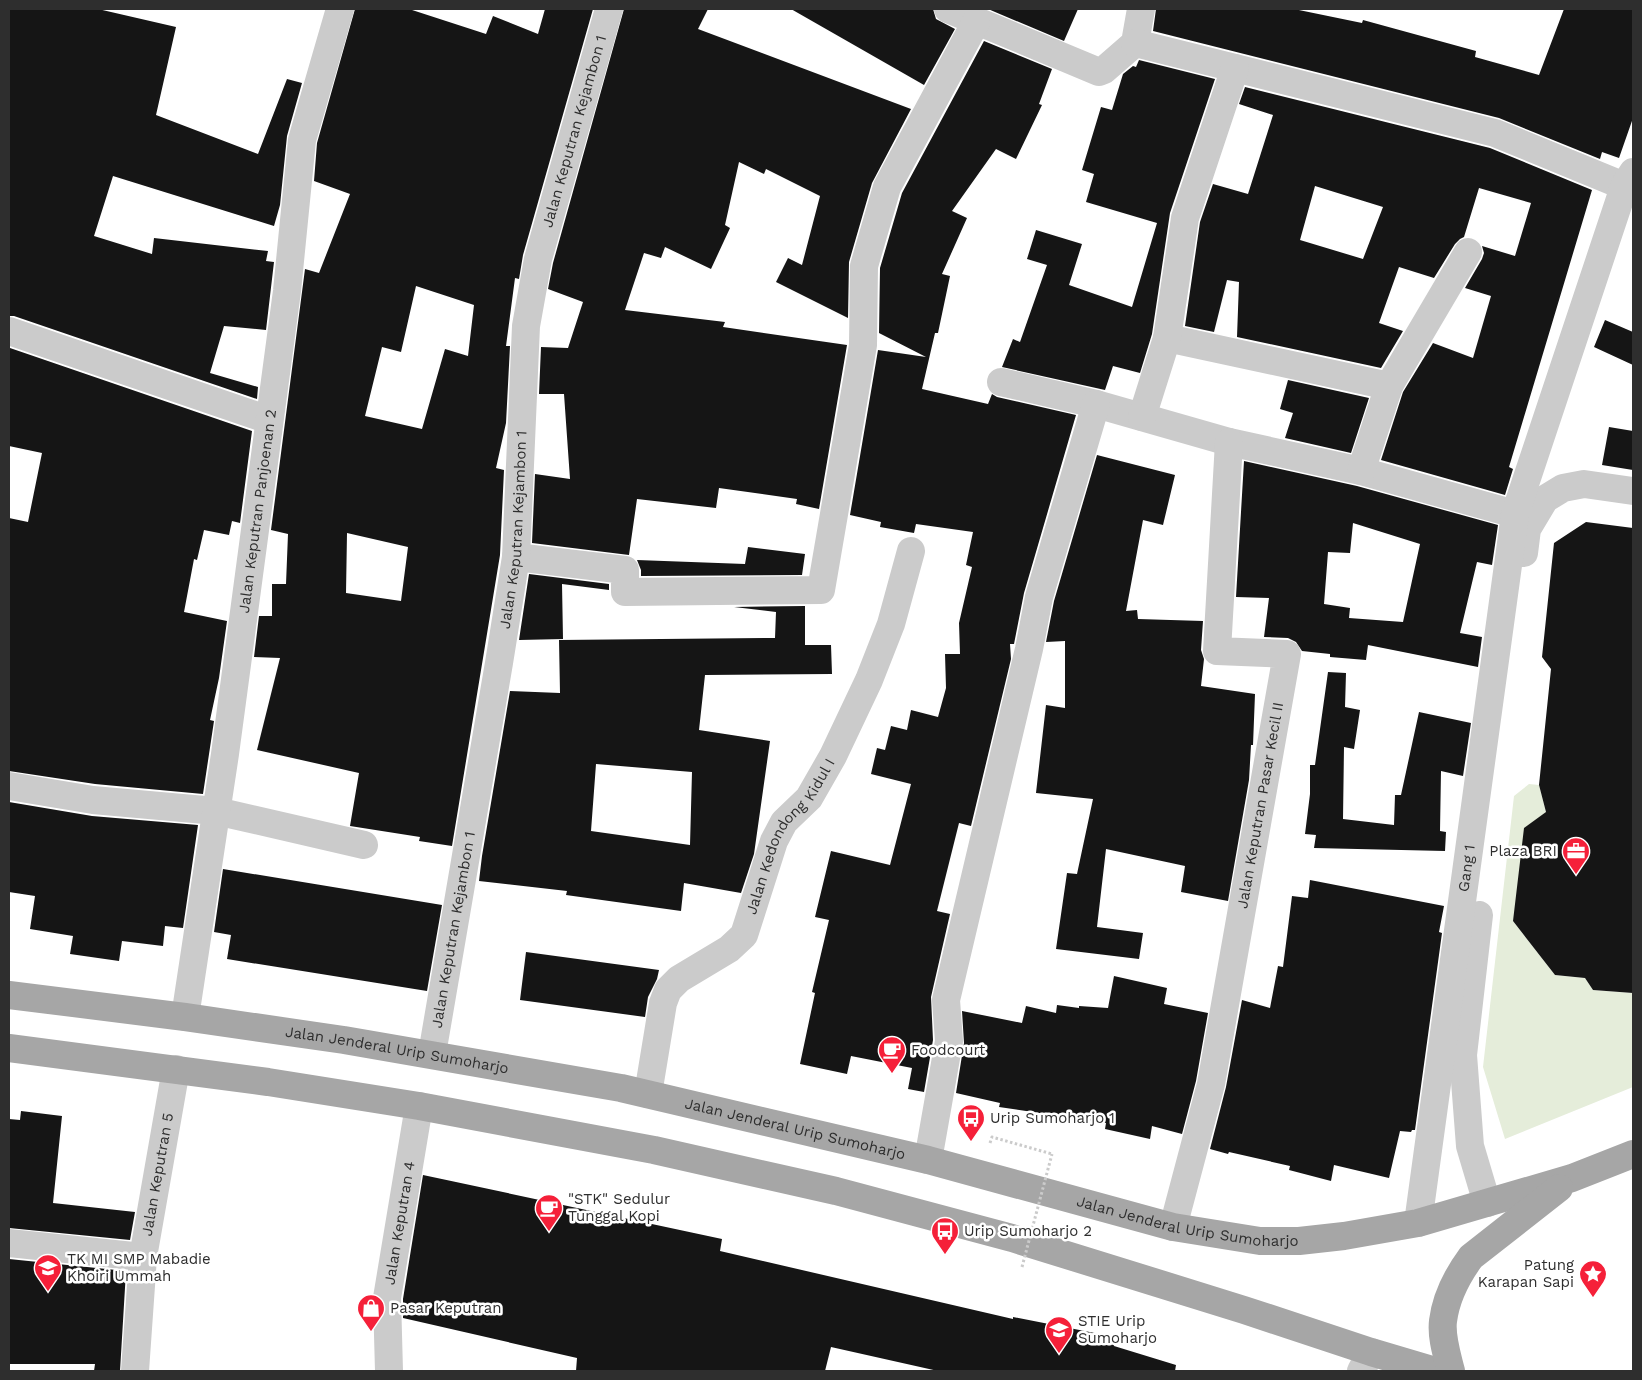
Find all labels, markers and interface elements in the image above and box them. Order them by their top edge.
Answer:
street label: Jalan Keputran Kejambon 1 [538,33,610,230]
street label: Jalan Keputran Panjoenan 2 [235,408,280,614]
street label: Jalan Keputran Kejambon 1 [496,430,530,630]
street label: Jalan Keputran Pasar Kecil II [1233,701,1287,910]
street label: Jalan Kedondong Kidul I [742,755,839,917]
street label: Jalan Keputran Kejambon 1 [428,830,479,1029]
office icon: Plaza BRI [1561,836,1591,875]
place label: Plaza BRI [1489,842,1557,860]
street label: Gang 1 [1454,844,1479,893]
street label: Jalan Jenderal Urip Sumoharjo [284,1023,510,1077]
cafe icon: Foodcourt [877,1035,907,1074]
place label: Foodcourt [911,1041,986,1059]
street label: Jalan Jenderal Urip Sumoharjo [683,1094,907,1163]
bus stop icon: Urip Sumoharjo 1 [956,1103,986,1142]
place label: Urip Sumoharjo 1 [990,1109,1115,1127]
street label: Jalan Keputran 5 [138,1112,177,1237]
street label: Jalan Keputran 4 [380,1160,419,1286]
place label: "STK" Sedulur Tunggal Kopi [568,1190,670,1225]
street label: Jalan Jenderal Urip Sumoharjo [1075,1192,1298,1250]
cafe icon: "STK" Sedulur Tunggal Kopi [534,1193,564,1232]
bus stop icon: Urip Sumoharjo 2 [930,1216,960,1255]
place label: Urip Sumoharjo 2 [964,1222,1092,1240]
place label: TK MI SMP Mabadie Khoiri Ummah [67,1250,211,1285]
school or university icon: TK MI SMP Mabadie Khoiri Ummah [33,1253,63,1292]
place label: Patung Karapan Sapi [1478,1256,1574,1291]
place icon: Patung Karapan Sapi [1578,1259,1608,1298]
shop icon: Pasar Keputran [356,1293,386,1332]
place label: Pasar Keputran [390,1299,501,1317]
place label: STIE Urip Sumoharjo [1078,1312,1157,1347]
school or university icon: STIE Urip Sumoharjo [1044,1315,1074,1354]

